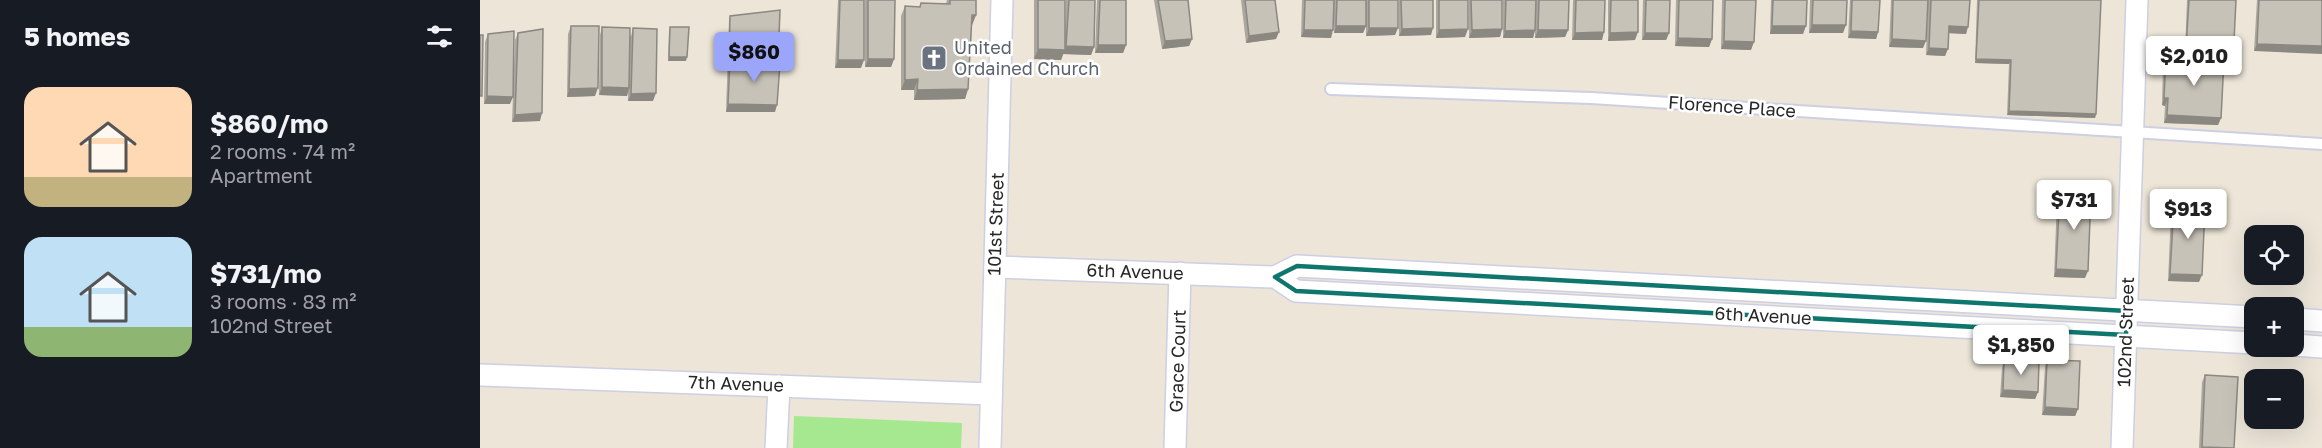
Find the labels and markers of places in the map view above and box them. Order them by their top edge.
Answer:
pin: $860 [718,32,790,83]
place label: United Ordained Church [954,36,1099,79]
pin: $2,010 [2145,36,2243,87]
church icon: United Ordained Church [919,43,949,73]
pin: $731 [2038,180,2110,231]
pin: $913 [2152,189,2224,240]
pin: $1,850 [1972,325,2070,376]

